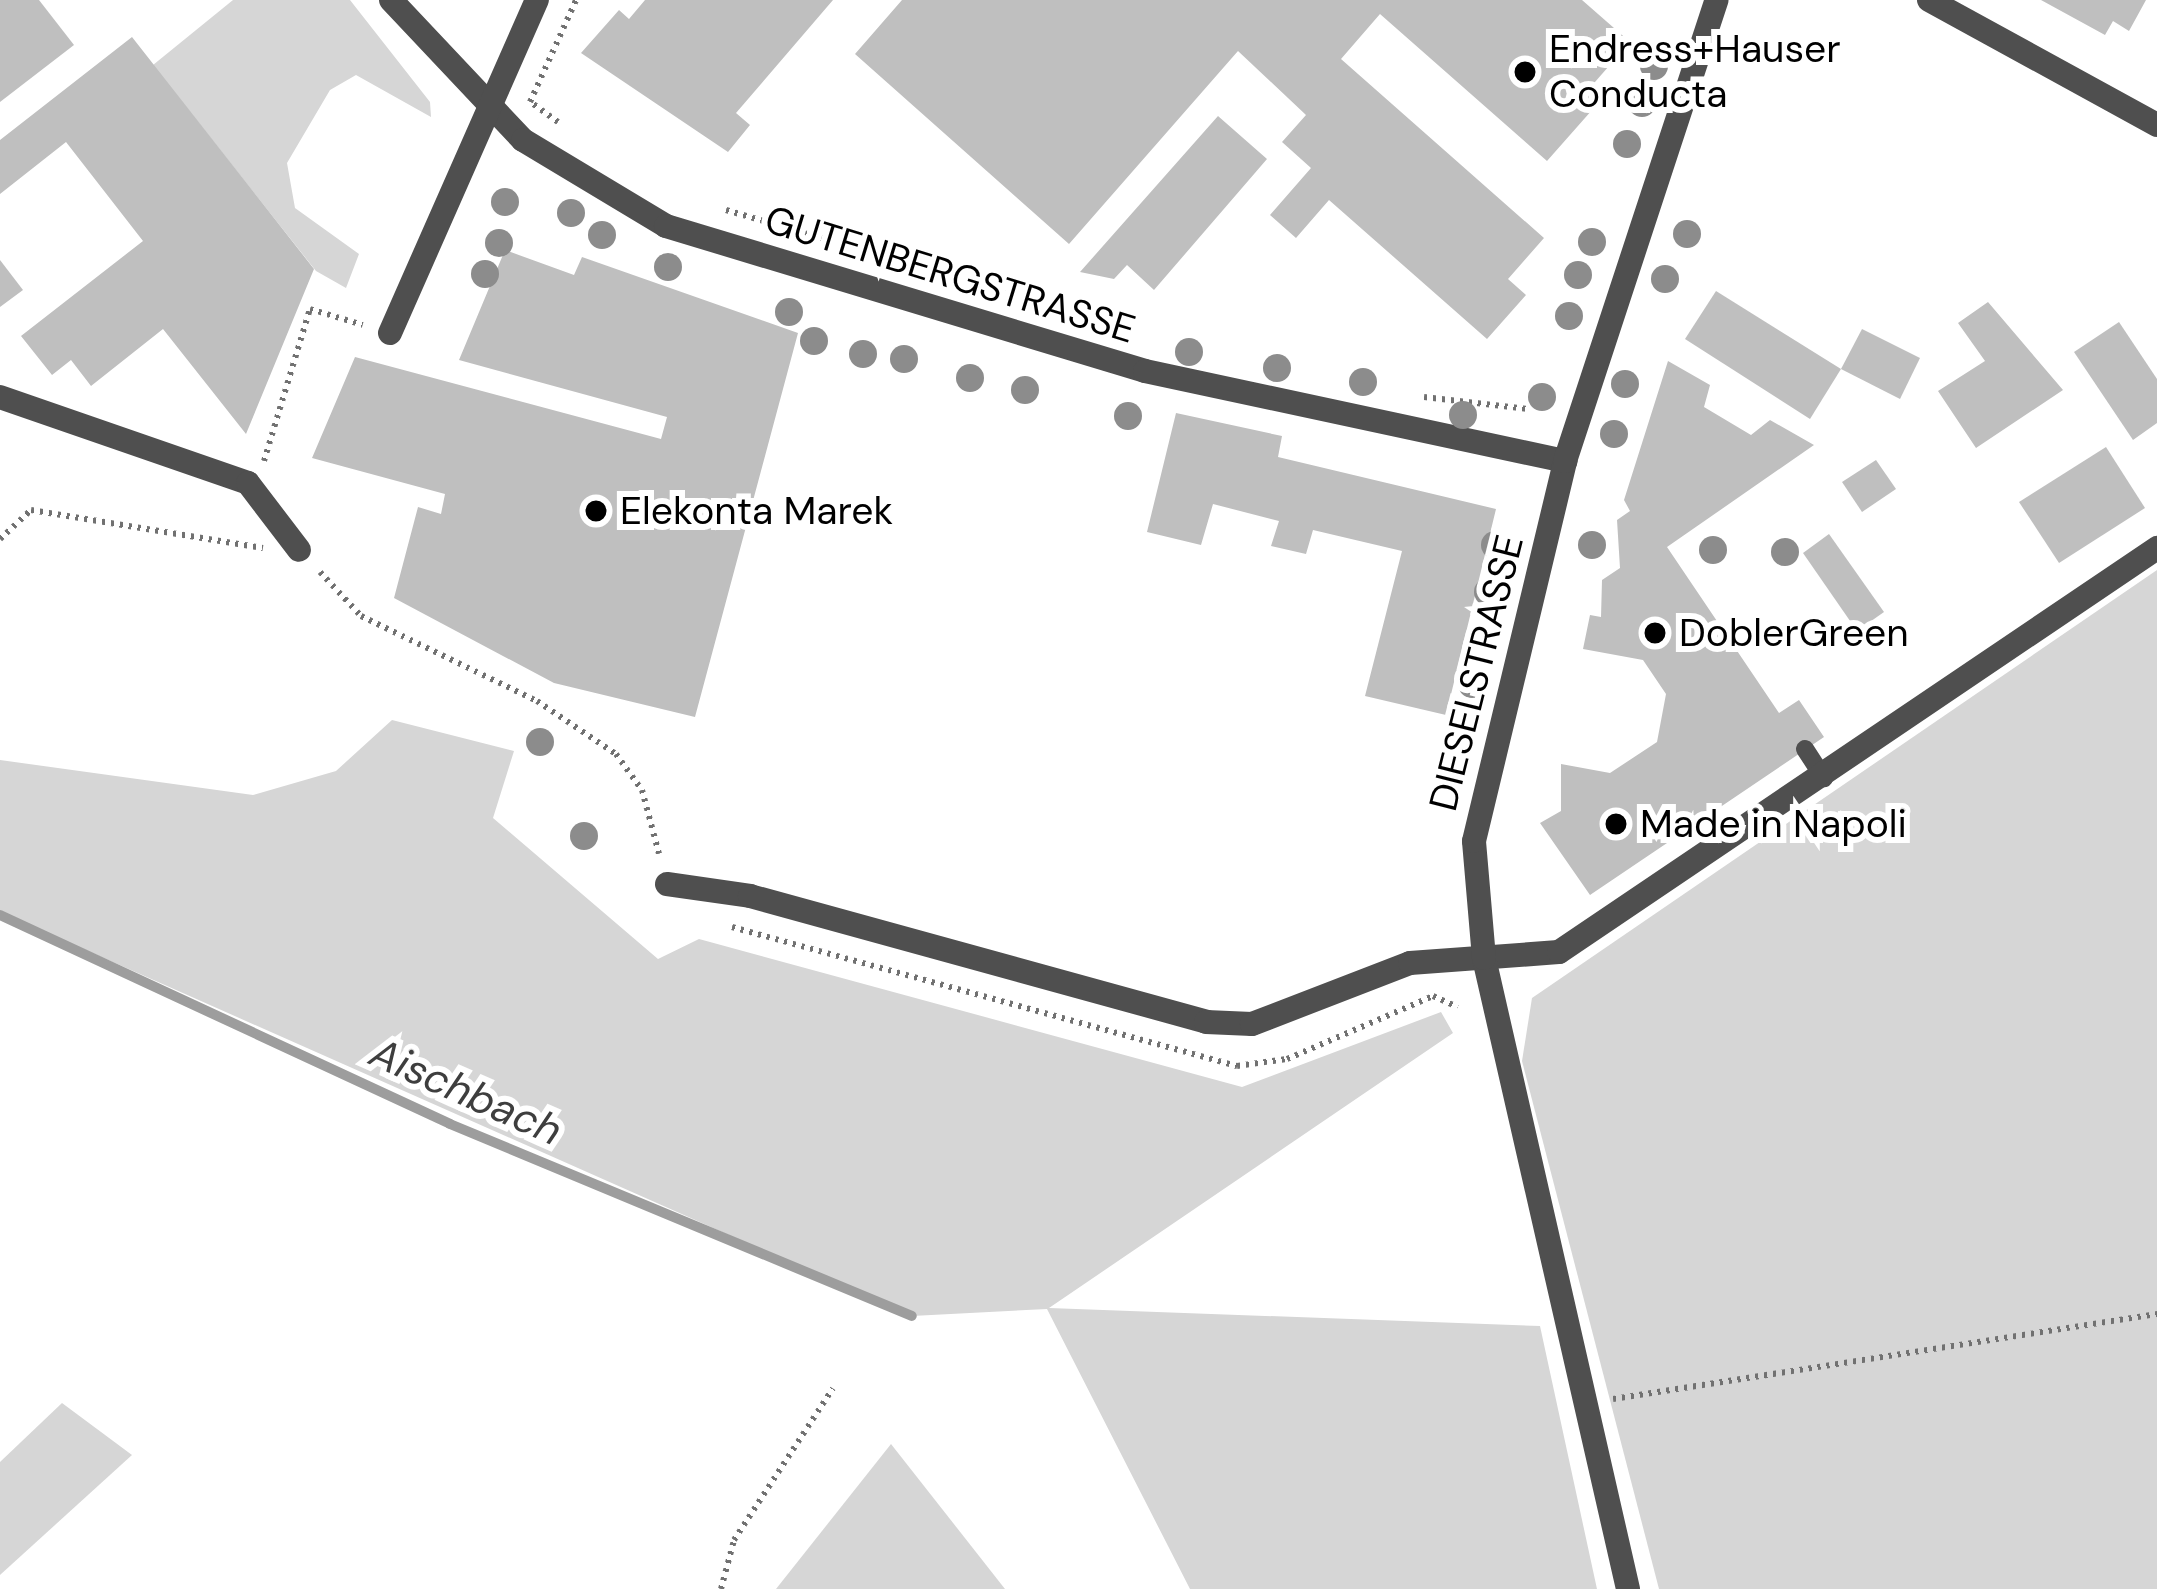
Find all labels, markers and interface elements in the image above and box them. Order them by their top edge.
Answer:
place label: Endress+Hauser Conducta [1549,27,1841,118]
marker: Endress+Hauser Conducta [1512,59,1538,85]
street label: GUTENBERGSTRASSE [759,196,1141,354]
place label: Elekonta Marek [620,488,893,534]
marker: Elekonta Marek [583,498,609,524]
street label: DIESELSTRASSE [1420,530,1534,816]
place label: DoblerGreen [1679,610,1909,656]
marker: DoblerGreen [1642,620,1668,646]
place label: Made in Napoli [1640,801,1907,847]
marker: Made in Napoli [1603,811,1629,837]
water label: Aischbach [362,1027,570,1157]

